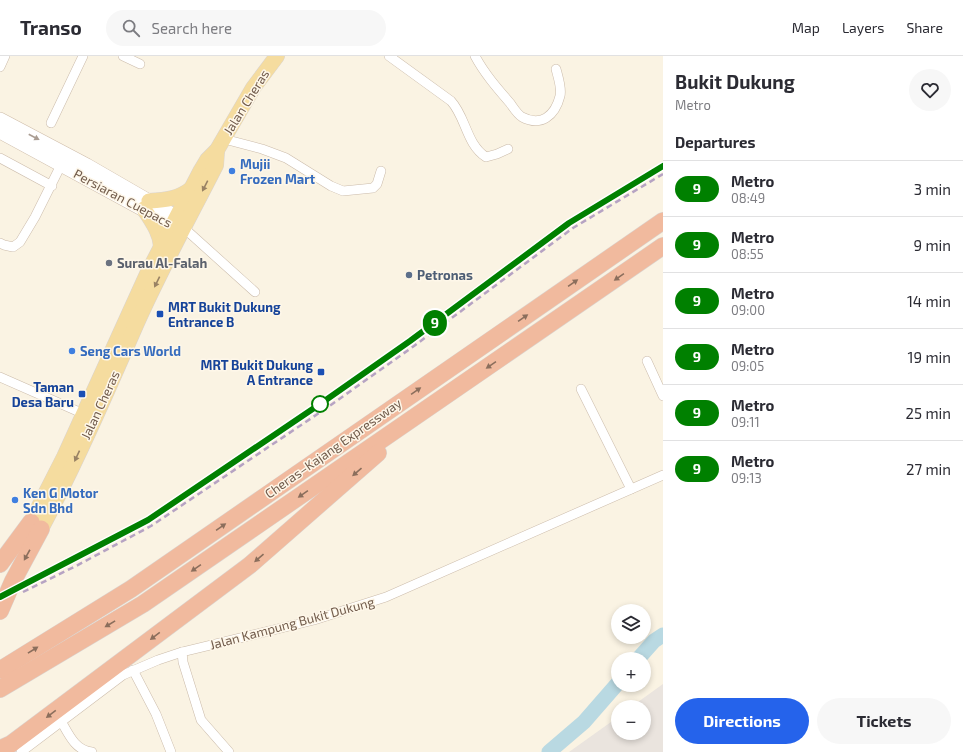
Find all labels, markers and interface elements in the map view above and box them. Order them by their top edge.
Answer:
search box [106,10,386,46]
text: Transo [20,16,82,39]
icon: search [120,17,142,39]
text: Search here [152,19,232,37]
text: Map [792,19,820,36]
text: Layers [842,19,884,36]
text: Share [906,19,943,36]
street label: Jalan Cheras [220,66,272,138]
button: heart [909,69,951,111]
text: Bukit Dukung [675,70,795,93]
text: Metro [675,97,711,113]
text: Departures [675,133,755,151]
one-way arrow [28,134,40,140]
place label: Mujii Frozen Mart [240,156,316,187]
street label: Persiaran Cuepacs [71,165,175,231]
marker: Mujii Frozen Mart [227,166,237,176]
text: Metro [731,172,774,190]
text: 9 [693,180,701,197]
text: 3 min [914,180,951,198]
one-way arrow [202,181,208,192]
text: 08:49 [731,190,765,206]
text: Metro [731,228,774,246]
text: 9 [693,236,701,253]
text: 9 min [913,236,951,254]
text: 08:55 [731,246,764,262]
place label: Surau Al-Falah [117,255,207,271]
marker: Surau Al-Falah [104,258,114,268]
place label: Petronas [417,267,473,283]
marker: Petronas [404,270,414,280]
one-way arrow [613,273,624,281]
one-way arrow [154,276,160,288]
one-way arrow [568,279,579,287]
text: Metro [731,284,774,302]
text: 9 [693,292,701,309]
text: 14 min [907,292,951,310]
place label: MRT Bukit Dukung Entrance B [168,299,281,330]
text: 09:00 [731,302,765,318]
marker: MRT Bukit Dukung Entrance B [155,309,165,319]
line badge: 9 [422,310,448,336]
text: 9 [431,314,439,331]
one-way arrow [518,314,528,322]
text: Metro [731,340,774,358]
place label: Seng Cars World [80,343,181,359]
marker: Seng Cars World [67,346,77,356]
text: 9 [693,348,701,365]
text: 19 min [908,348,951,366]
place label: MRT Bukit Dukung A Entrance [200,357,313,388]
text: 09:05 [731,358,764,374]
one-way arrow [486,361,496,369]
marker: MRT Bukit Dukung A Entrance [316,367,326,377]
street label: Jalan Cheras [77,368,123,442]
place label: Taman Desa Baru [12,379,74,410]
one-way arrow [411,387,421,395]
marker: Taman Desa Baru [77,389,87,399]
street label: Cheras–Kajang Expressway [262,395,404,501]
unlabelled marker [311,395,329,413]
text: Metro [731,396,774,414]
text: 9 [693,404,701,421]
text: 25 min [906,404,951,422]
text: 09:11 [731,414,760,430]
one-way arrow [74,450,80,461]
text: Metro [731,452,774,470]
text: 9 [693,460,701,477]
text: 27 min [906,460,951,478]
one-way arrow [351,468,362,477]
text: 09:13 [731,470,762,486]
place label: Ken G Motor Sdn Bhd [23,485,99,516]
one-way arrow [298,490,308,498]
marker: Ken G Motor Sdn Bhd [10,495,20,505]
one-way arrow [215,523,226,531]
one-way arrow [24,549,30,561]
one-way arrow [253,553,264,562]
one-way arrow [190,564,201,572]
street label: Jalan Kampung Bukit Dukung [208,593,376,653]
map controls [611,604,651,740]
button: layers [611,604,651,644]
one-way arrow [104,620,116,627]
one-way arrow [150,632,160,640]
one-way arrow [27,646,39,653]
button: + [611,652,651,692]
button: Directions [675,698,809,744]
button: Tickets [817,698,951,744]
button: − [611,700,651,740]
one-way arrow [46,710,56,718]

